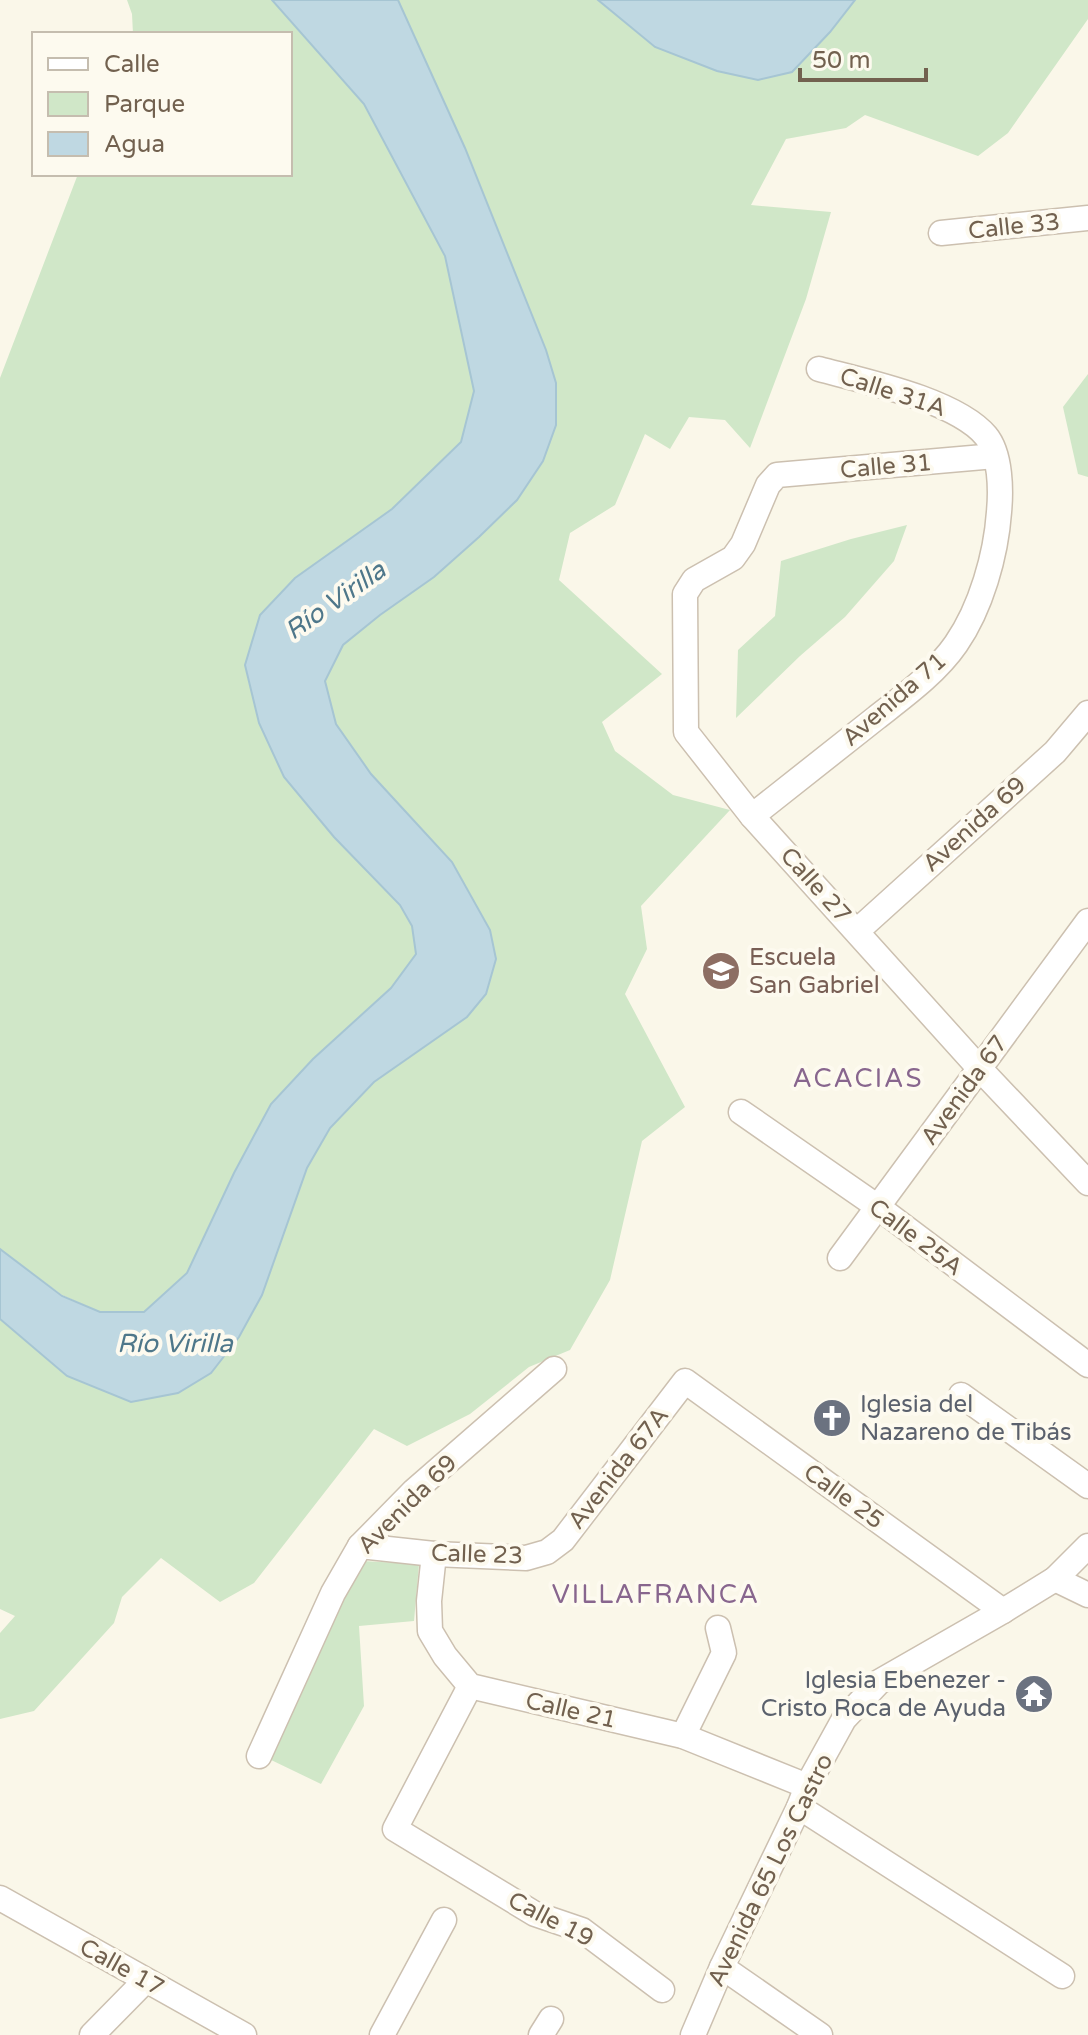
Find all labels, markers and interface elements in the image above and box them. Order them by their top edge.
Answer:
legend [32,32,292,176]
scale bar [800,32,926,82]
text: 50 m [812,46,870,75]
text: Calle [104,50,160,79]
text: Parque [104,90,185,119]
text: Agua [104,130,165,159]
street label: Calle 33 [967,207,1061,246]
street label: Calle 31A [836,362,950,423]
street label: Calle 31 [839,448,933,485]
water label: Río Virilla [279,554,393,646]
street label: Avenida 71 [836,646,952,753]
street label: Avenida 69 [917,771,1032,878]
street label: Calle 27 [774,841,857,929]
place label: Escuela San Gabriel [749,943,880,1000]
school or university icon: Escuela San Gabriel [700,950,742,992]
street label: Avenida 67 [915,1030,1014,1151]
district label: ACACIAS [792,1063,924,1094]
street label: Calle 25A [863,1193,968,1282]
water label: Río Virilla [117,1328,234,1359]
place label: Iglesia del Nazareno de Tibás [860,1390,1072,1447]
church icon: Iglesia del Nazareno de Tibás [811,1397,853,1439]
street label: Avenida 67A [562,1402,675,1535]
street label: Avenida 69 [352,1449,463,1560]
street label: Calle 25 [798,1458,889,1535]
street label: Calle 23 [430,1538,524,1571]
district label: VILLAFRANCA [552,1579,760,1610]
place label: Iglesia Ebenezer - Cristo Roca de Ayuda [761,1666,1006,1723]
temple icon: Iglesia Ebenezer - Cristo Roca de Ayuda [1013,1673,1055,1715]
street label: Calle 21 [523,1686,619,1735]
street label: Avenida 65 Los Castro [701,1749,839,1991]
street label: Calle 19 [503,1886,598,1953]
street label: Calle 17 [74,1932,169,2002]

